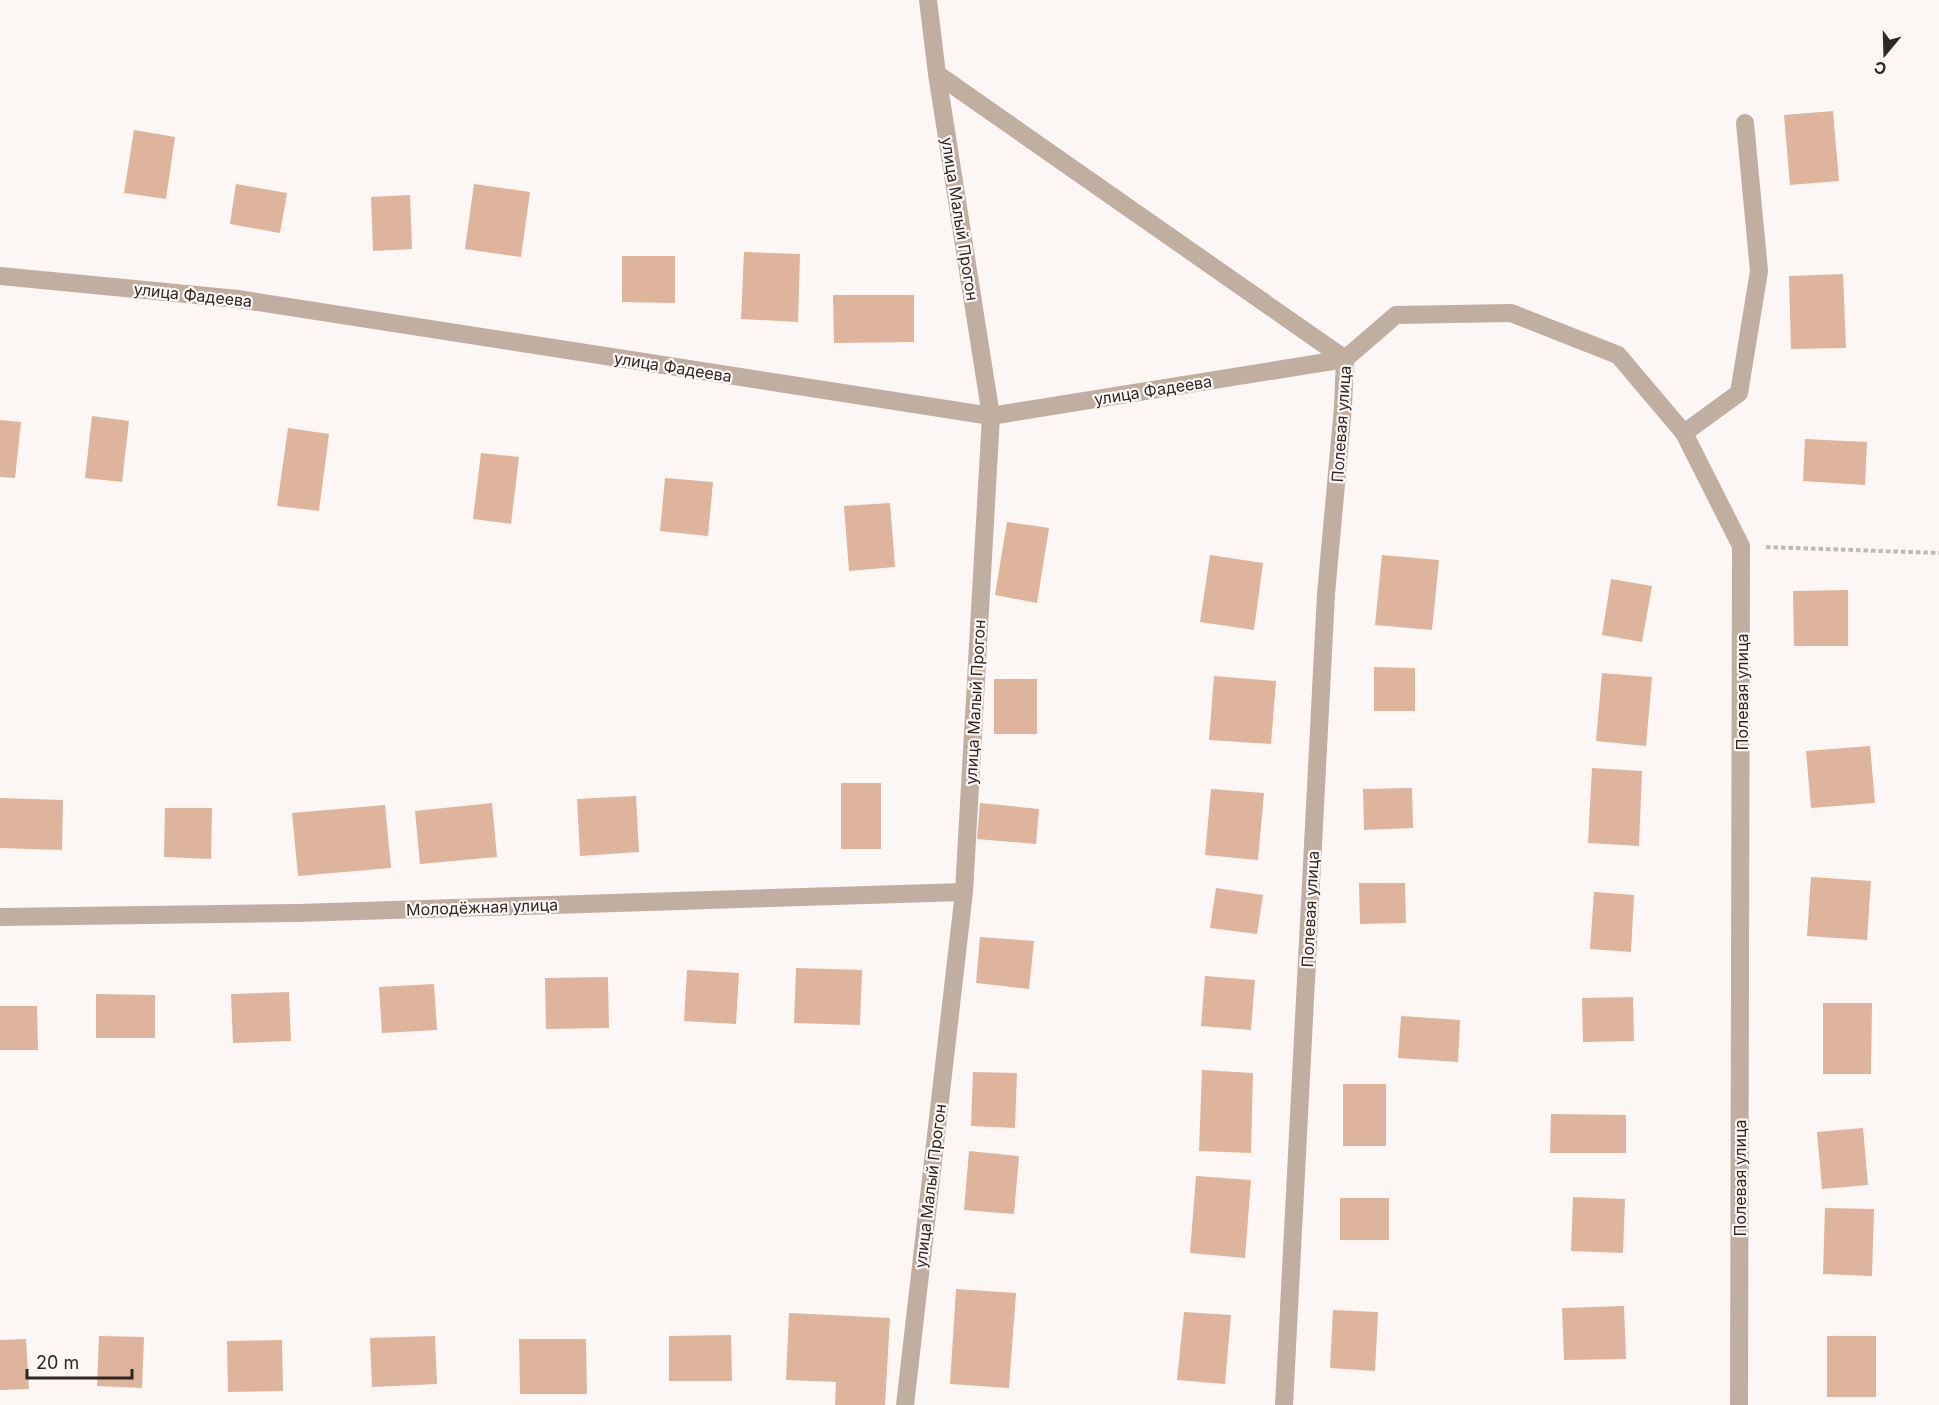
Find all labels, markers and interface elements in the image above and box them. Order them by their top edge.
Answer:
north arrow [1855,24,1915,84]
text: С [1871,57,1889,80]
street label: улица Малый Прогон [937,136,983,302]
street label: улица Фадеева [133,279,253,311]
street label: улица Фадеева [613,348,733,386]
street label: Полевая улица [1327,365,1355,483]
street label: улица Фадеева [1093,371,1213,409]
street label: улица Малый Прогон [961,619,989,785]
street label: Полевая улица [1732,634,1752,750]
street label: Полевая улица [1297,850,1323,968]
street label: Молодёжная улица [406,894,558,920]
street label: улица Малый Прогон [910,1103,950,1269]
street label: Полевая улица [1730,1120,1750,1236]
scale bar [27,1342,132,1380]
text: 20 m [36,1352,79,1373]

